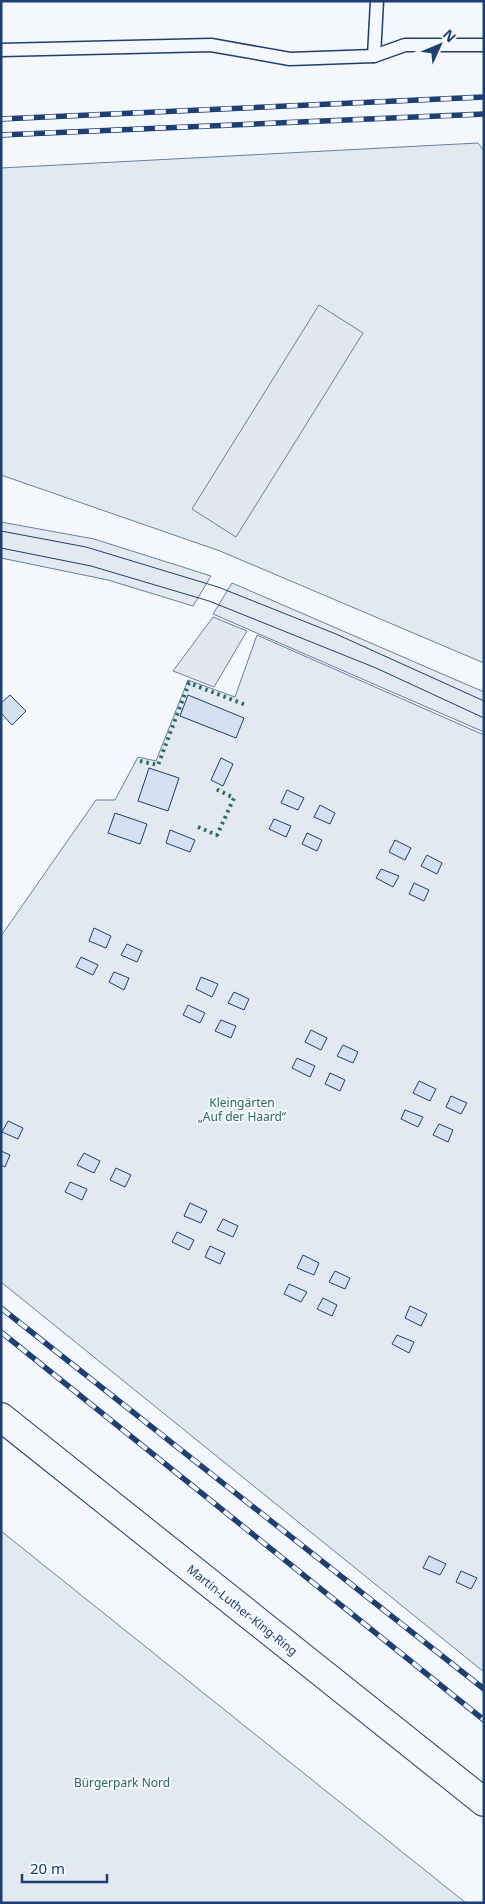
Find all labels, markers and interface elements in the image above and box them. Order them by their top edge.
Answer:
north arrow [415,20,465,70]
text: N [439,25,461,46]
park label: Kleingärten „Auf der Haard“ [198,1094,287,1125]
street label: Martin-Luther-King-Ring [184,1560,302,1659]
park label: Bürgerpark Nord [74,1774,170,1791]
scale bar [22,1852,108,1884]
text: 20 m [30,1858,65,1878]

